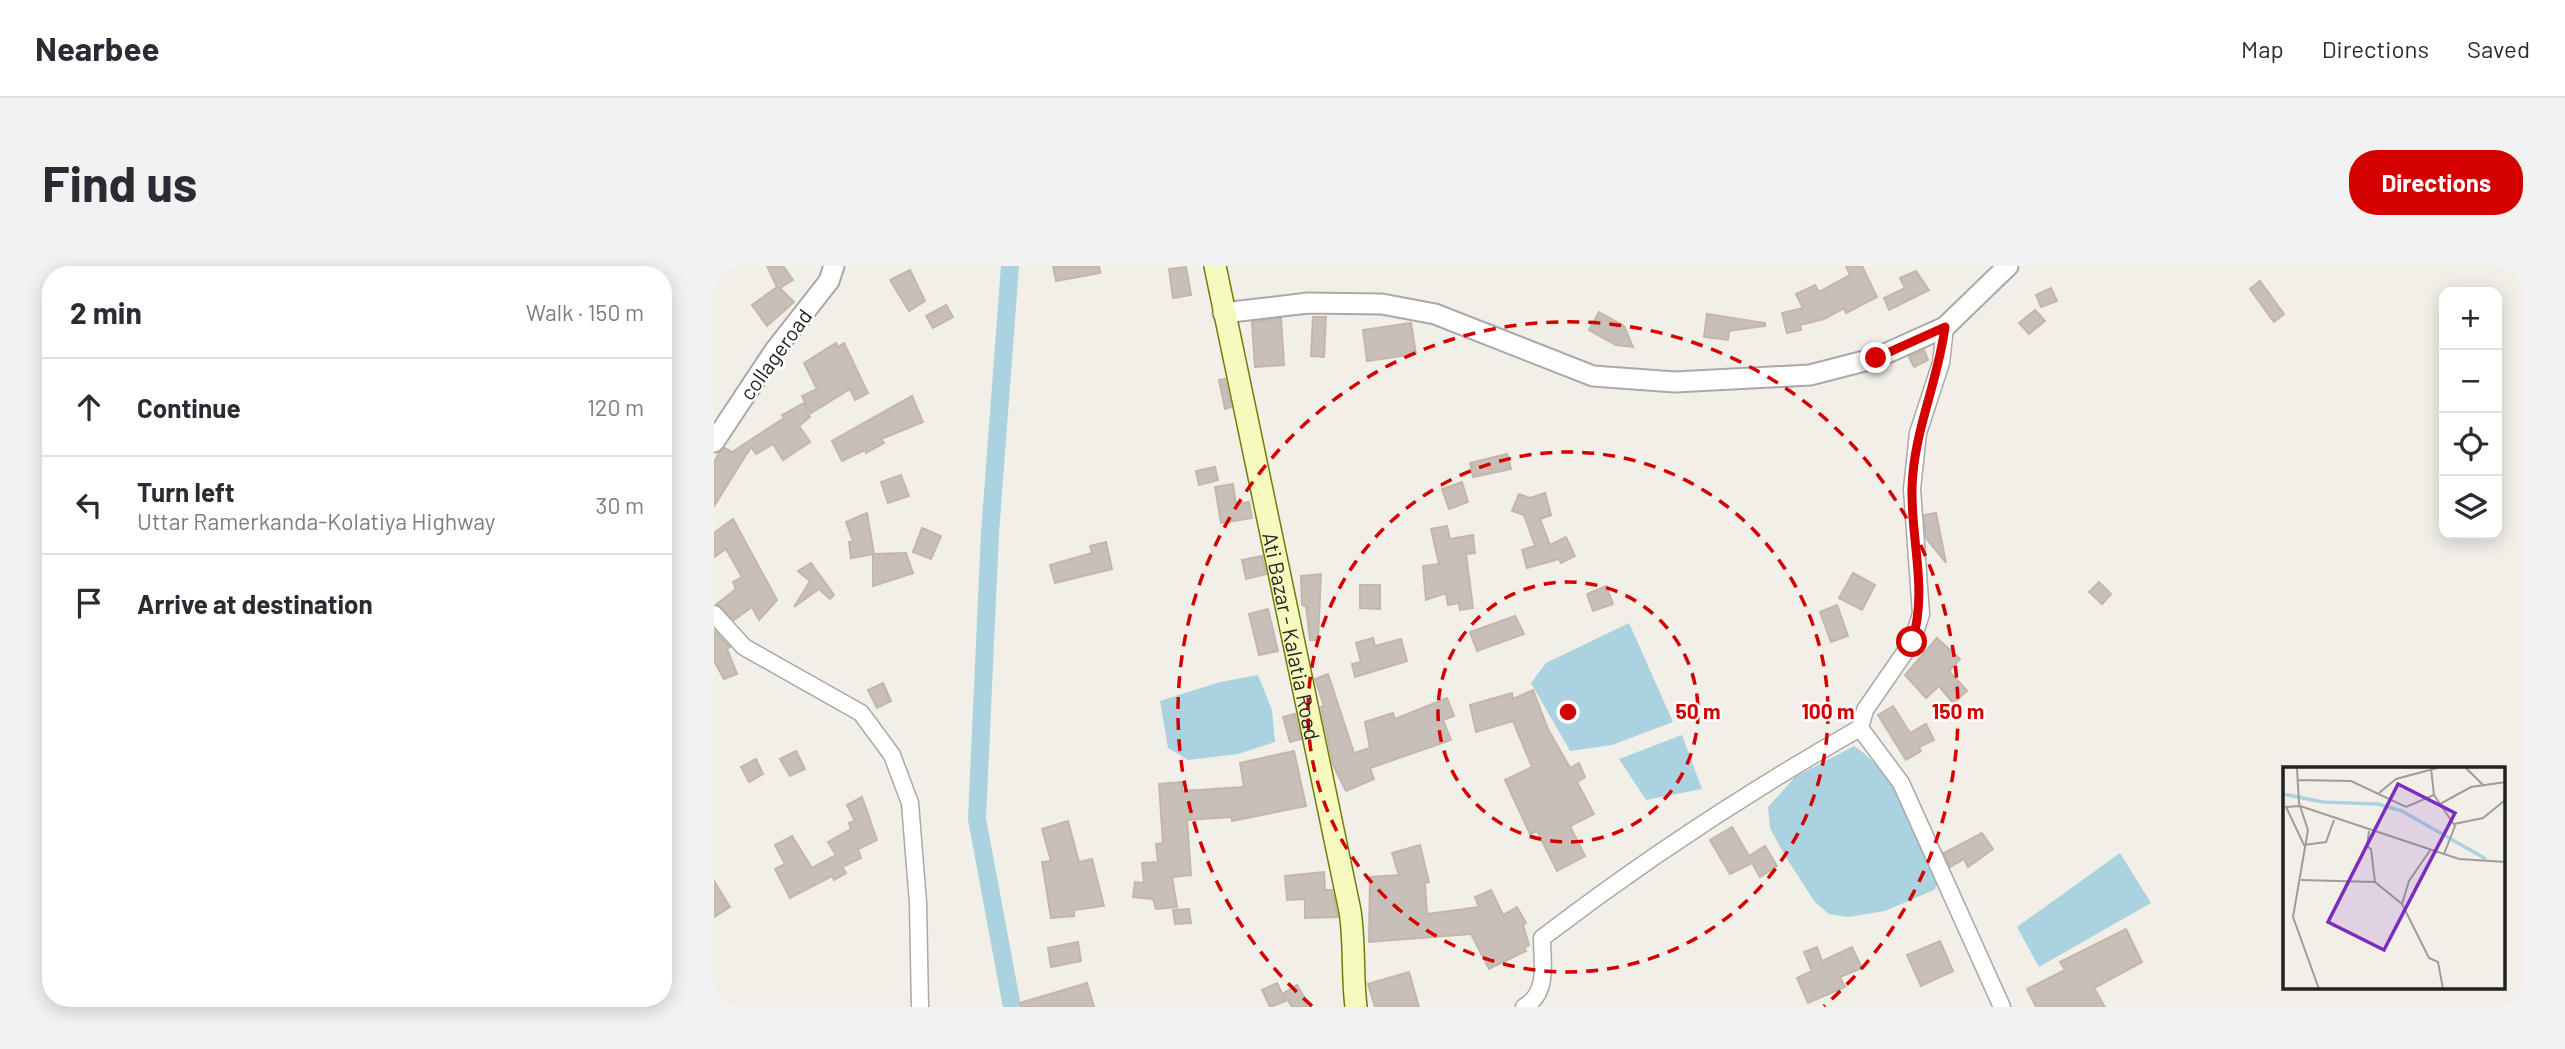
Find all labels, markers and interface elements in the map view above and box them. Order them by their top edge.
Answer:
text: Nearbee [35,28,159,68]
text: Map [2241,34,2284,63]
text: Directions [2322,34,2429,63]
text: Saved [2467,34,2530,63]
button: Directions [2349,150,2523,215]
text: Find us [42,153,197,212]
map controls [2439,287,2502,539]
button: + [2439,287,2502,350]
text: 2 min [70,294,142,330]
text: Walk · 150 m [526,298,644,326]
street label: collageroad [734,304,816,404]
route end [1860,342,1891,373]
button: − [2439,350,2502,413]
icon: ahead [70,388,108,426]
text: Continue [137,392,241,423]
text: 120 m [587,393,644,421]
button: locate [2439,413,2502,476]
text: Turn left [137,476,235,507]
button: layers [2439,476,2502,539]
icon: left [70,486,108,524]
text: 30 m [596,491,644,519]
text: Uttar Ramerkanda-Kolatiya Highway [137,507,495,535]
street label: Ati Bazar - Kalatia Road [1259,530,1326,742]
icon: arrive [70,584,108,622]
text: Arrive at destination [137,588,373,619]
route start [1896,626,1927,657]
text: 50 m [1675,698,1721,723]
text: 100 m [1801,698,1855,723]
text: 150 m [1932,698,1984,723]
centre of rings [1556,700,1580,724]
inset map [2283,767,2506,990]

